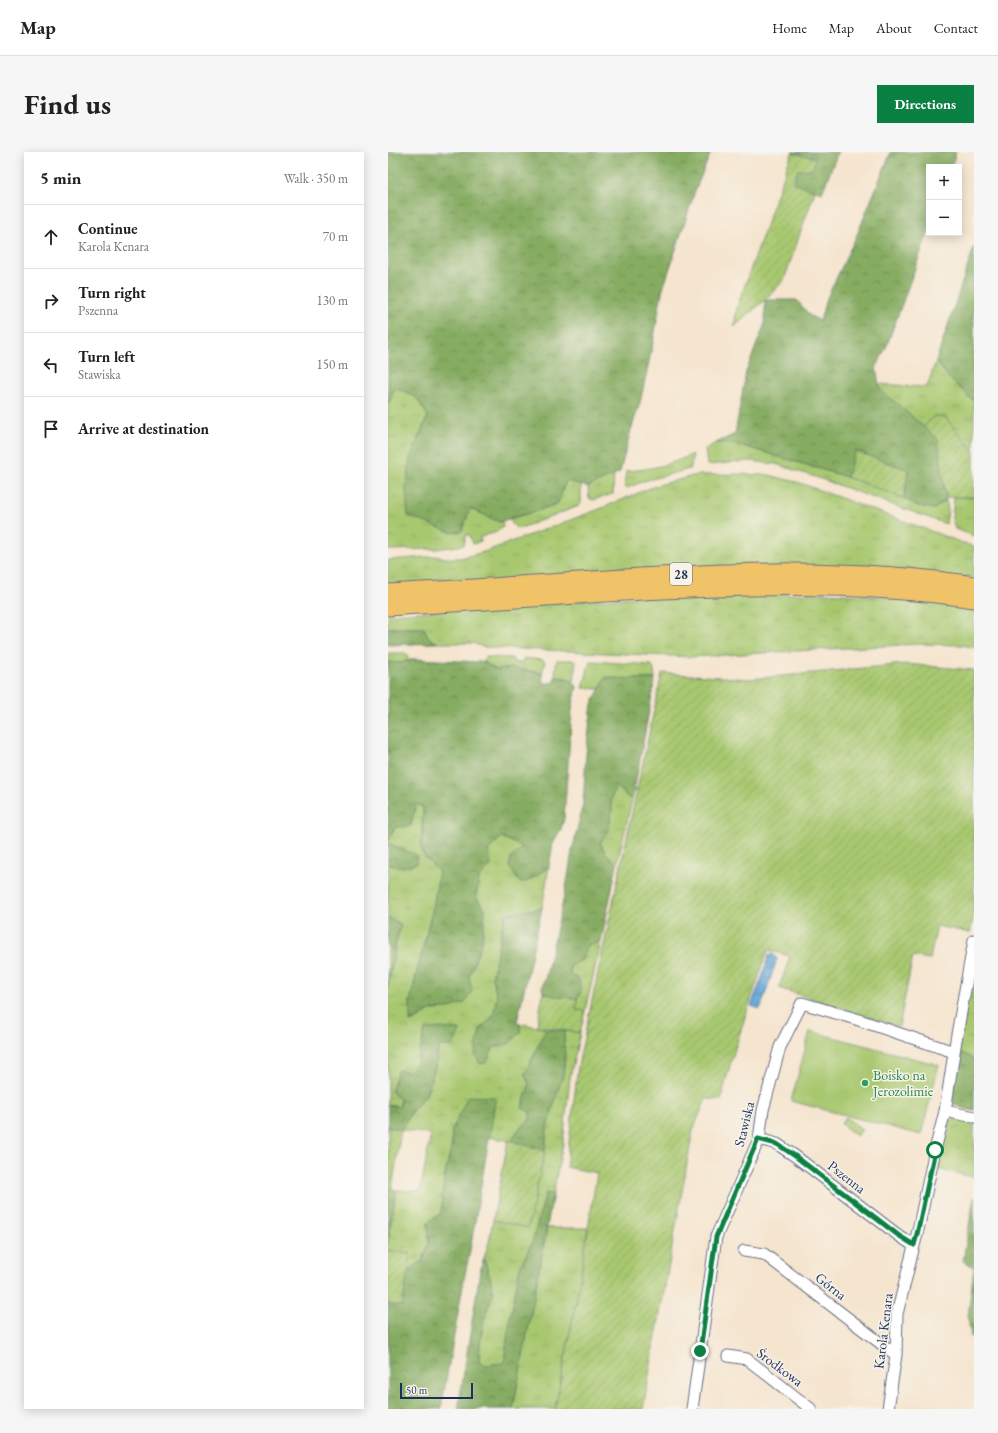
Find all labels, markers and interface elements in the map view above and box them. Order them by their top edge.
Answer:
text: Map [20,15,56,40]
text: Home [772,19,807,37]
text: Map [829,19,854,37]
text: About [876,19,912,37]
text: Contact [934,19,978,37]
button: Directions [877,85,974,123]
text: Find us [24,86,111,122]
map controls [926,164,962,236]
button: + [926,164,962,200]
text: 5 min [40,167,81,189]
text: Walk · 350 m [284,170,348,187]
button: − [926,200,962,236]
text: Continue [78,219,138,238]
icon: ahead [40,226,62,248]
text: 70 m [323,228,348,245]
text: Karola Kenara [78,238,149,255]
text: Turn right [78,283,146,302]
icon: right [40,290,62,312]
text: 130 m [317,292,348,309]
text: Pszenna [78,302,118,319]
text: Turn left [78,347,135,366]
icon: left [40,354,62,376]
text: 150 m [317,356,348,373]
text: Stawiska [78,366,121,383]
icon: arrive [40,418,62,440]
text: Arrive at destination [78,419,209,438]
road number: 28 [670,563,692,585]
place label: Boisko na Jerozolimie [872,1066,934,1100]
marker: Boisko na Jerozolimie [860,1078,870,1088]
street label: Stawiska [730,1099,758,1148]
route start [926,1141,944,1159]
street label: Pszenna [824,1157,870,1198]
street label: Górna [812,1268,851,1304]
street label: Karola Kenara [869,1292,897,1370]
route end [691,1342,709,1360]
street label: Środkowa [753,1344,807,1391]
scale bar [400,1381,473,1400]
text: 50 m [406,1383,427,1397]

